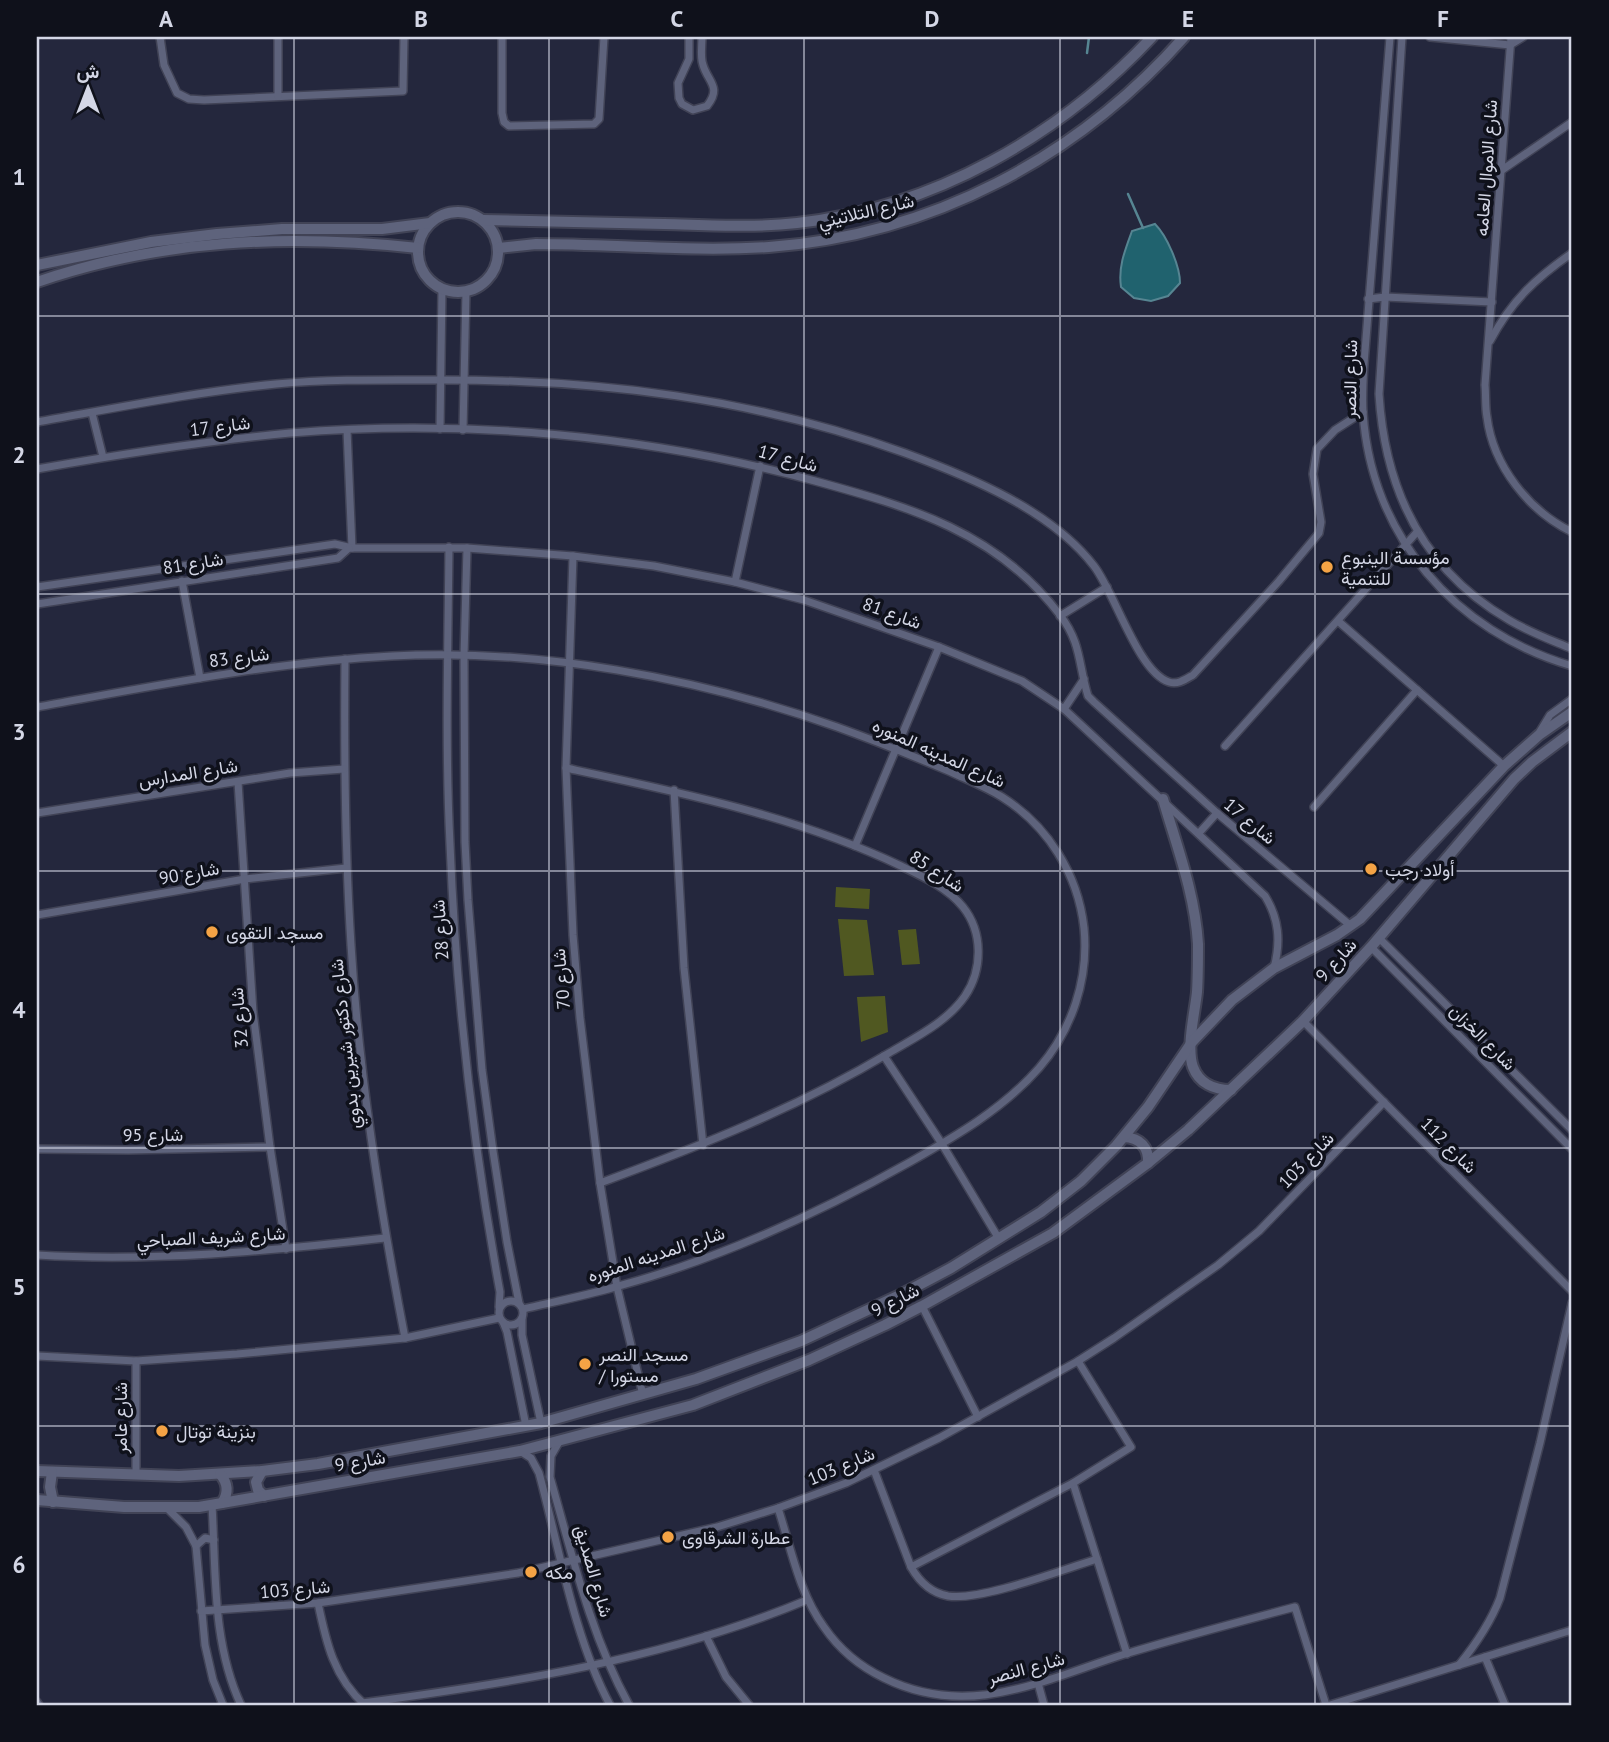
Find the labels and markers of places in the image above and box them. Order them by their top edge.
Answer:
place label: مؤسسة الينبوع للتنمية [1341,546,1449,590]
marker: مؤسسة الينبوع للتنمية [1319,559,1335,575]
place label: أولاد رجب [1385,858,1454,881]
marker: أولاد رجب [1363,861,1379,877]
place label: مسجد التقوى [226,921,323,944]
marker: مسجد التقوى [204,924,220,940]
place label: مسجد النصر / مستورا [598,1343,688,1387]
marker: مسجد النصر / مستورا [577,1356,593,1372]
place label: بنزينة توتال [176,1420,256,1443]
marker: بنزينة توتال [154,1423,170,1439]
place label: عطارة الشرقاوى [682,1526,790,1549]
marker: عطارة الشرقاوى [660,1529,676,1545]
place label: مكه [545,1561,573,1584]
marker: مكه [523,1564,539,1580]

